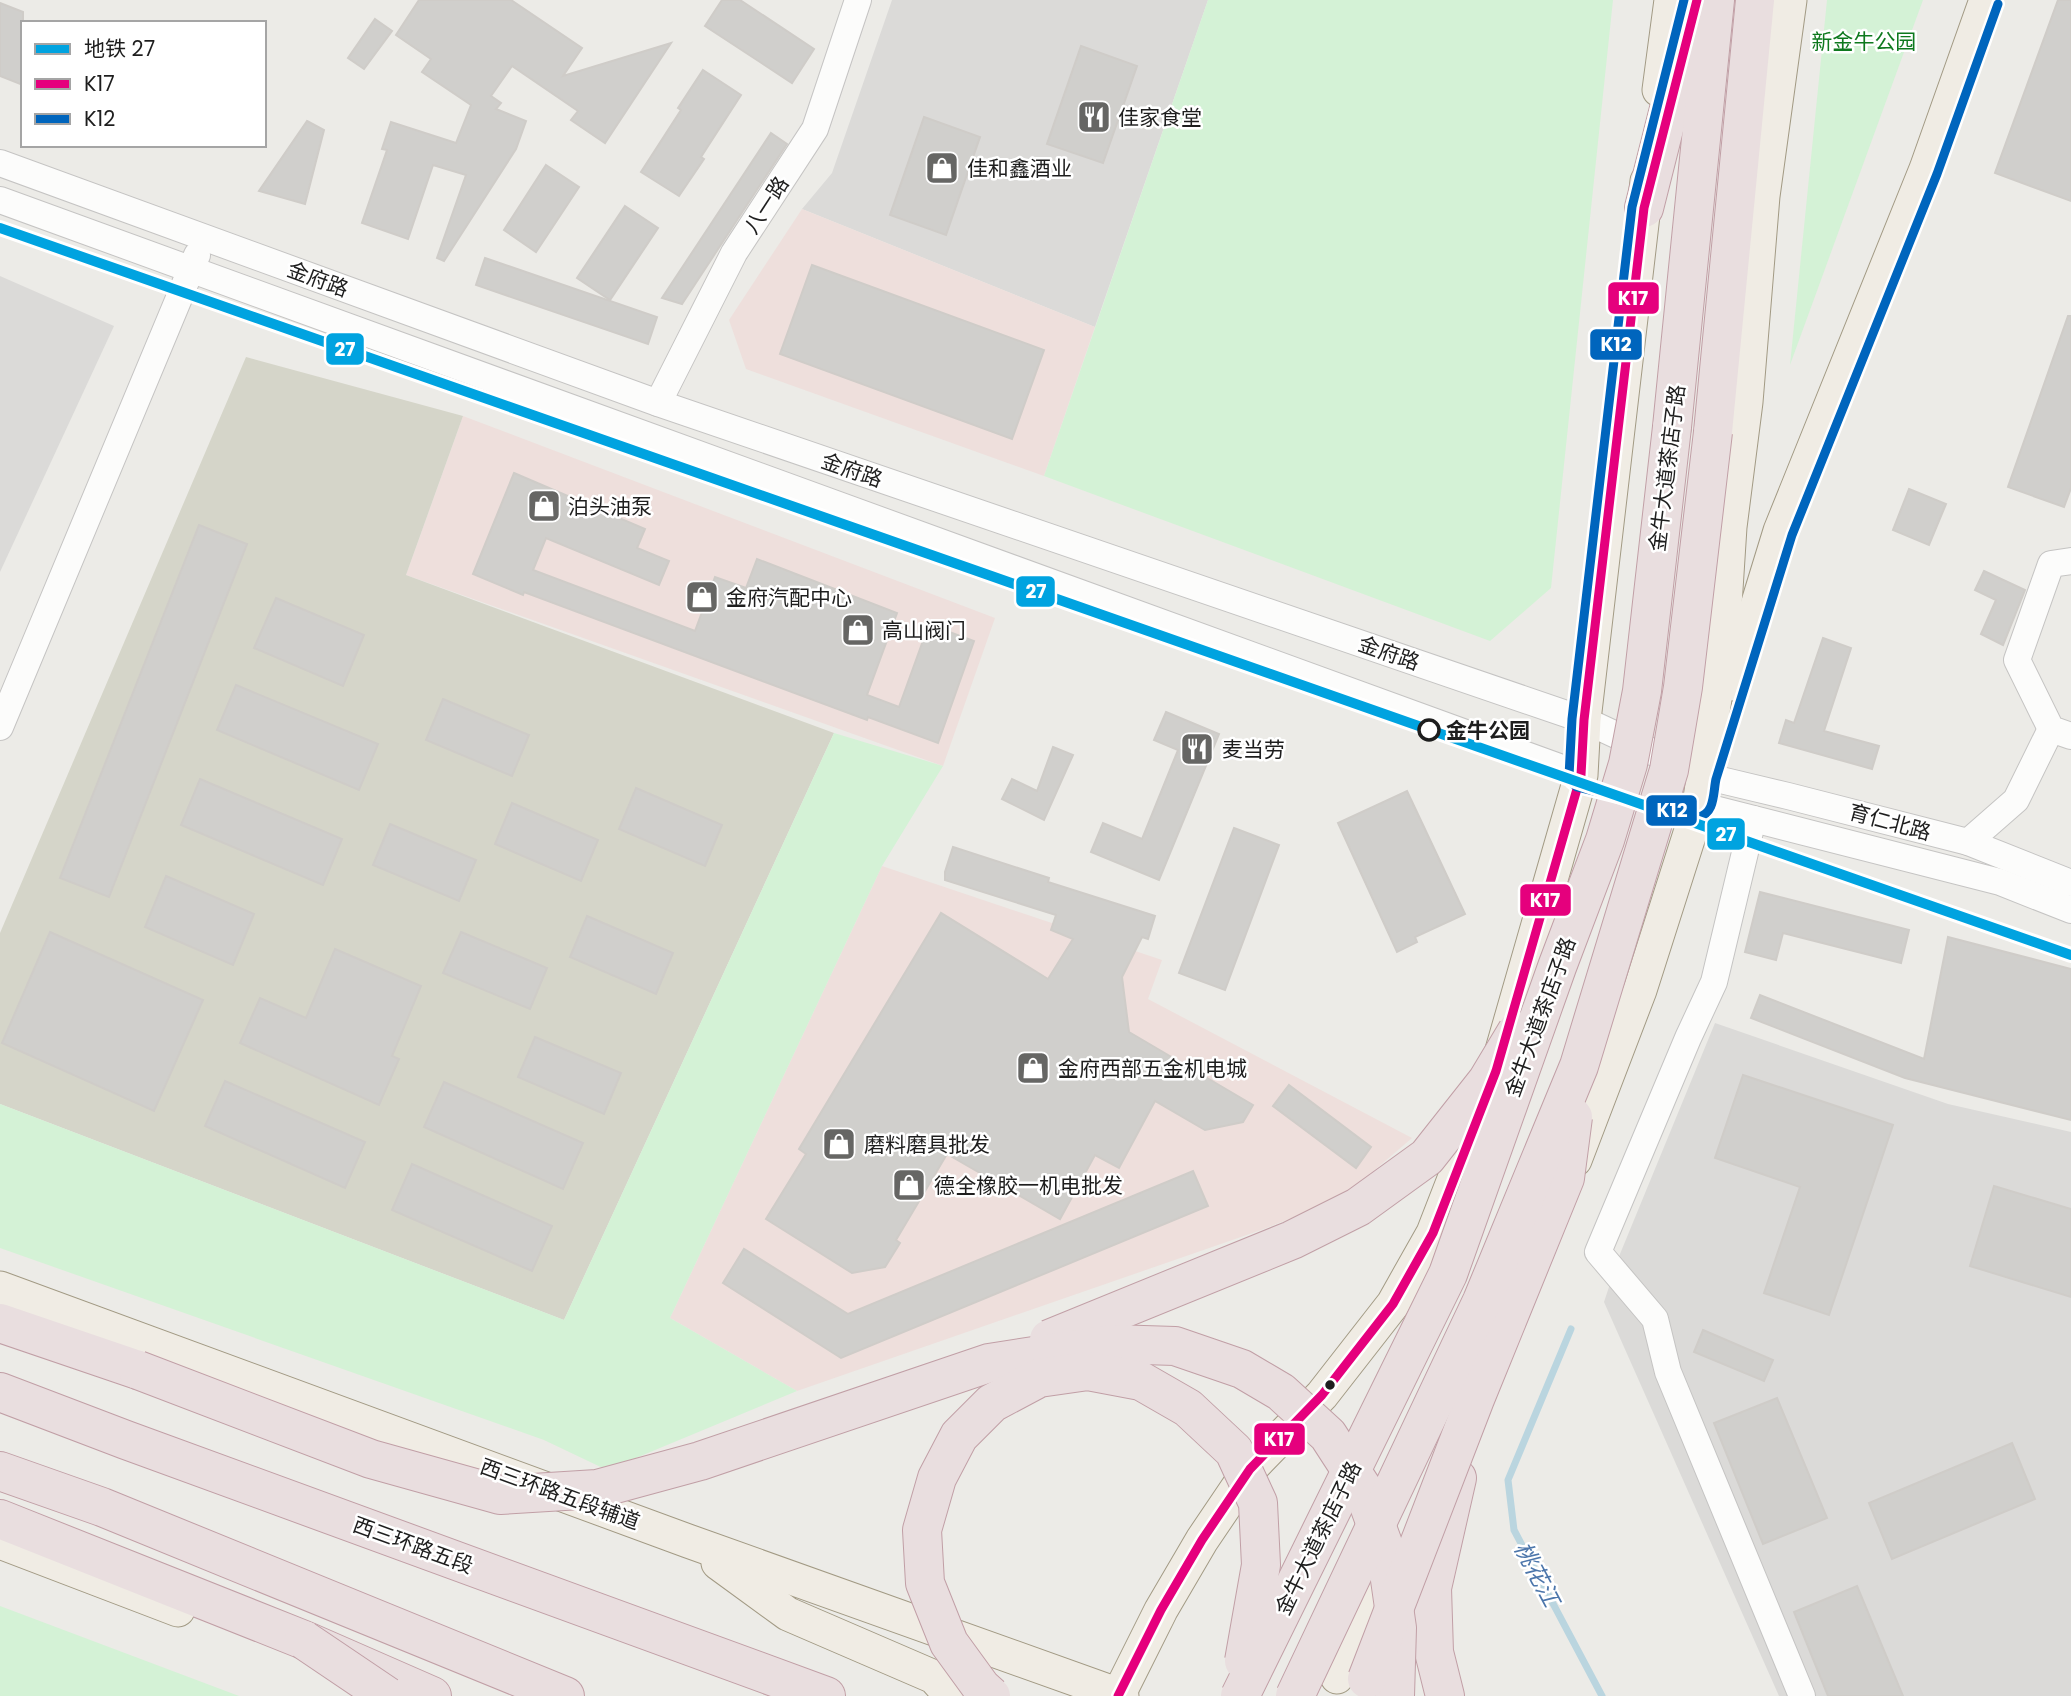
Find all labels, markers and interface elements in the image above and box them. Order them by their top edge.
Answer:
legend [21,21,266,147]
park label: 新金牛公园 [1812,27,1917,56]
text: 地铁 27 [84,34,155,63]
text: K17 [84,69,115,98]
restaurant icon: 佳家食堂 [1075,98,1113,136]
place label: 佳家食堂 [1118,103,1202,132]
text: K12 [84,104,115,133]
shop icon: 佳和鑫酒业 [923,149,961,187]
place label: 佳和鑫酒业 [967,154,1072,183]
street label: 八一路 [737,171,795,239]
street label: 金府路 [283,255,353,303]
line badge: K17 [1607,281,1660,315]
text: K17 [1618,285,1648,312]
line badge: K12 [1589,328,1643,361]
text: K12 [1600,331,1632,358]
line badge: 27 [325,332,365,366]
text: 27 [334,336,356,363]
street label: 金牛大道茶店子路 [1642,383,1692,553]
street label: 金府路 [817,446,887,494]
shop icon: 泊头油泵 [525,487,563,525]
place label: 泊头油泵 [568,492,652,521]
line badge: 27 [1015,575,1056,608]
shop icon: 金府汽配中心 [683,578,721,616]
text: 27 [1025,578,1047,605]
place label: 金府汽配中心 [726,583,852,612]
shop icon: 高山阀门 [839,611,877,649]
place label: 高山阀门 [882,616,966,645]
street label: 金府路 [1354,629,1424,677]
place label: 金牛公园 [1446,716,1530,745]
marker: 金牛公园 [1418,719,1440,741]
restaurant icon: 麦当劳 [1178,730,1216,768]
place label: 麦当劳 [1222,735,1285,764]
line badge: K12 [1645,794,1698,827]
text: K12 [1656,797,1688,824]
street label: 育仁北路 [1846,797,1934,847]
line badge: 27 [1706,817,1746,851]
text: 27 [1715,821,1737,848]
line badge: K17 [1519,883,1572,917]
text: K17 [1530,887,1560,914]
street label: 金牛大道茶店子路 [1498,933,1582,1101]
shop icon: 金府西部五金机电城 [1014,1049,1052,1087]
place label: 金府西部五金机电城 [1058,1054,1247,1083]
shop icon: 磨料磨具批发 [820,1125,858,1163]
place label: 磨料磨具批发 [864,1130,990,1159]
shop icon: 德全橡胶一机电批发 [890,1166,928,1204]
place label: 德全橡胶一机电批发 [934,1171,1123,1200]
unlabelled marker [1323,1378,1337,1392]
line badge: K17 [1253,1422,1306,1456]
text: K17 [1264,1426,1294,1453]
street label: 西三环路五段辅道 [476,1452,644,1536]
street label: 金牛大道茶店子路 [1268,1456,1368,1620]
street label: 西三环路五段 [349,1510,477,1580]
water label: 桃花江 [1507,1536,1569,1615]

